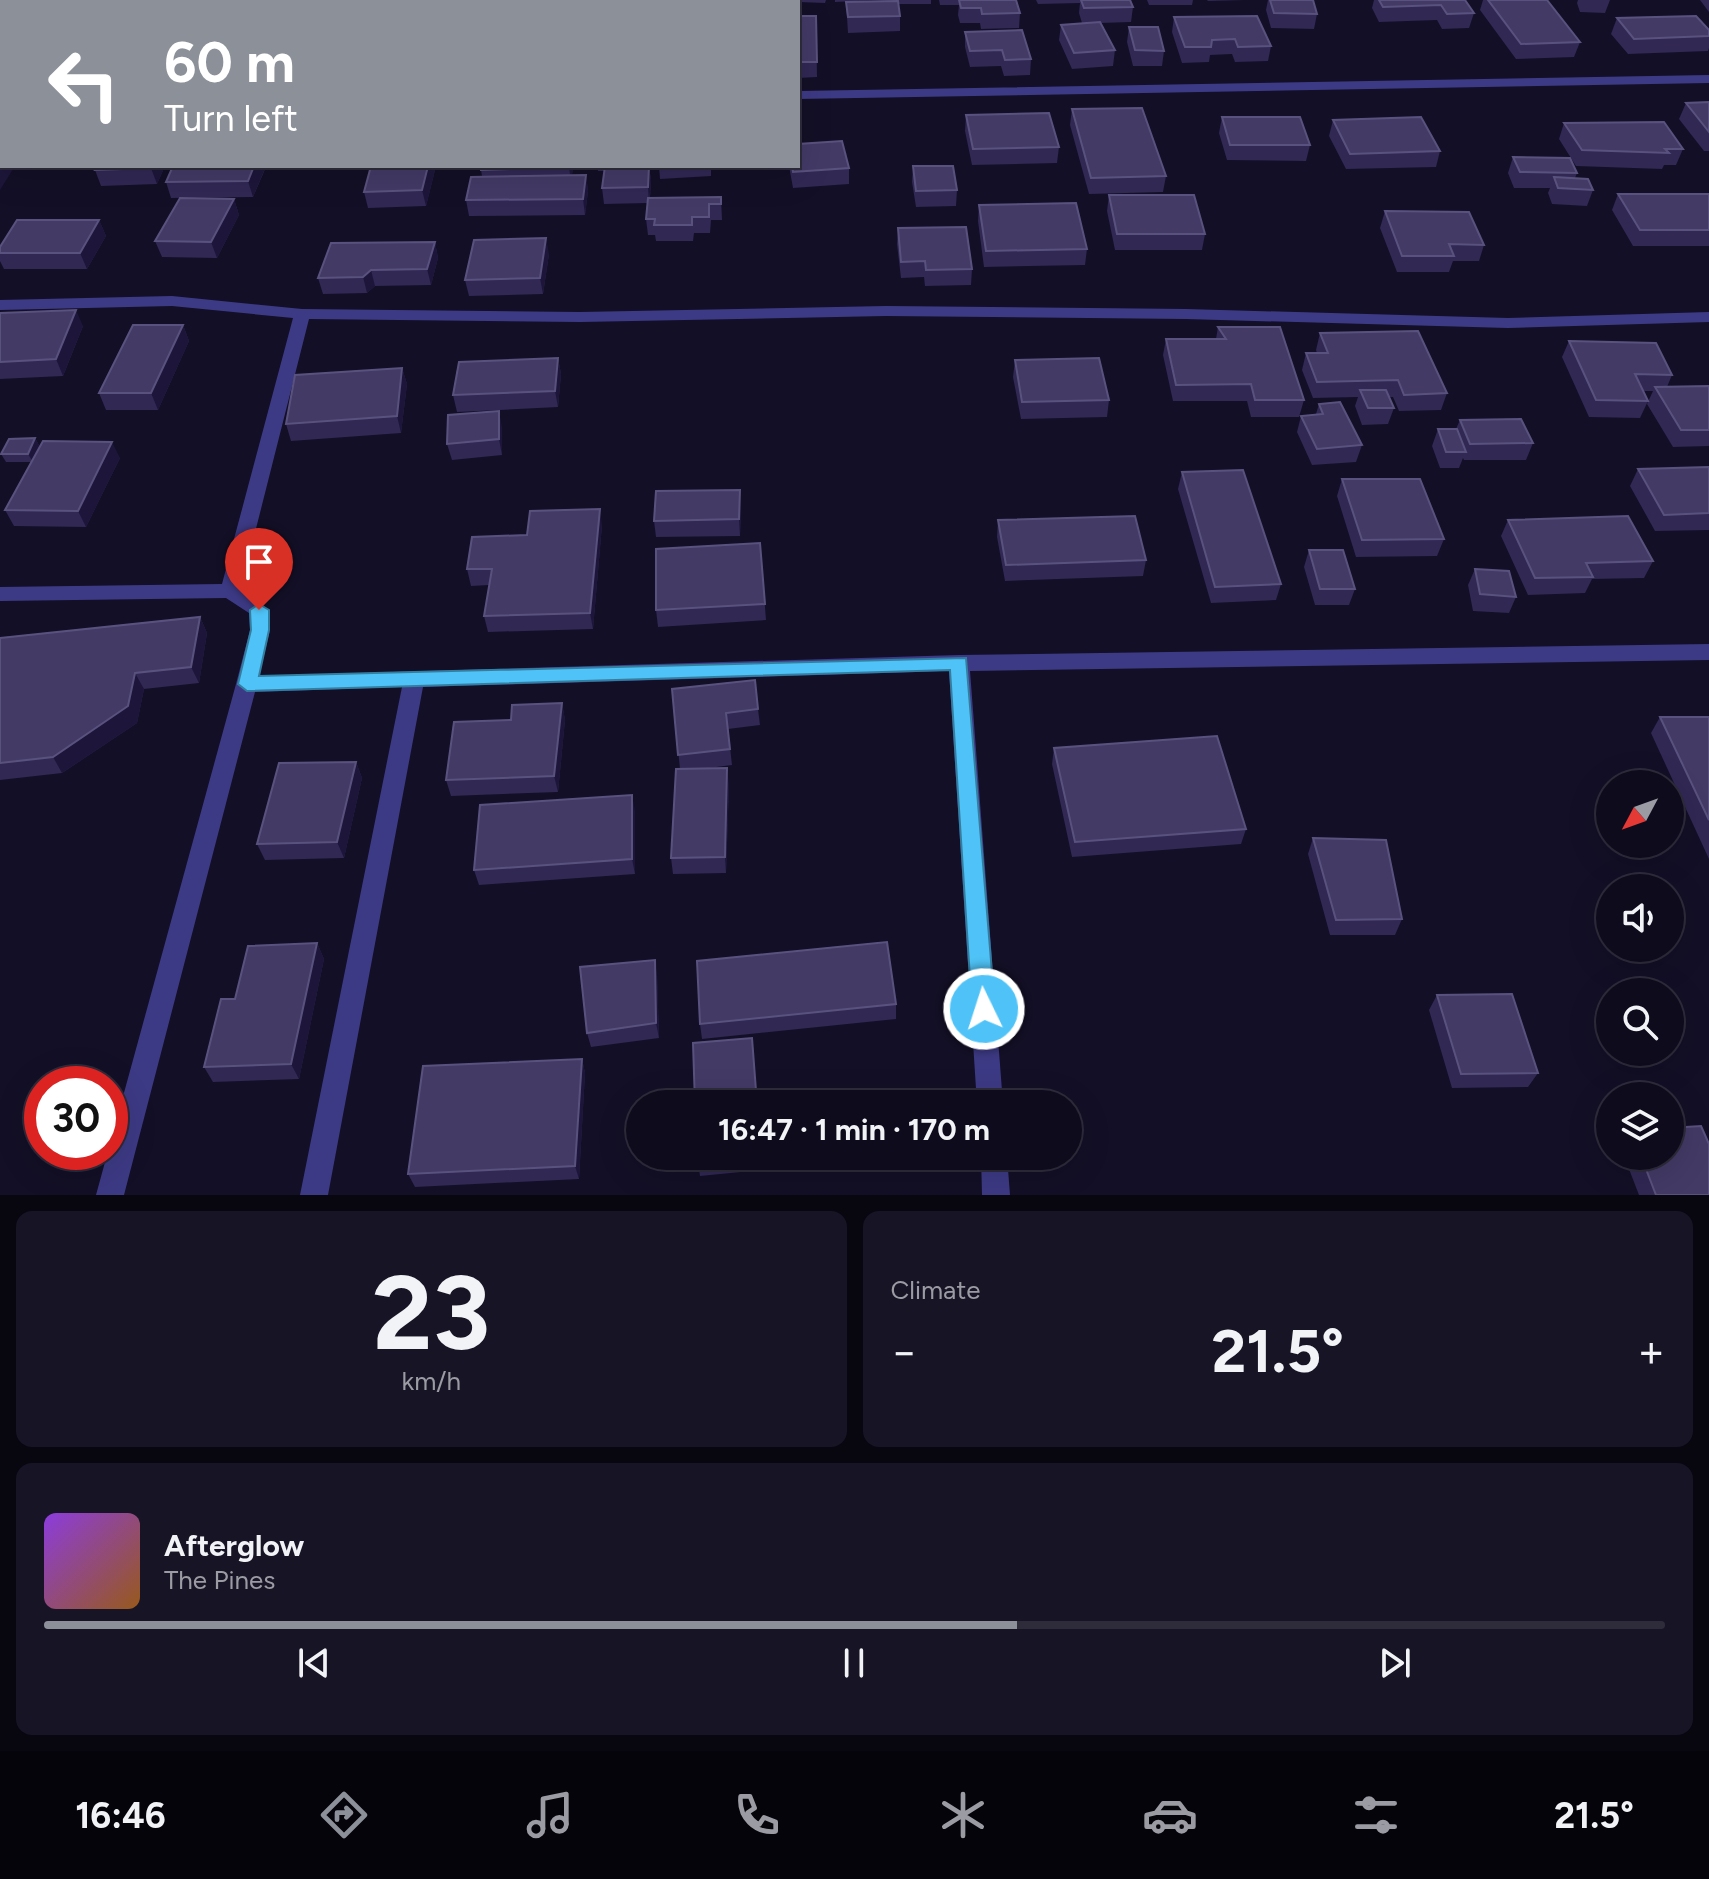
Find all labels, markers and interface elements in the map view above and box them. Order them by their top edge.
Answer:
text: 60 m [164,29,295,96]
icon: left [32,32,136,136]
text: Turn left [164,97,298,140]
pin [225,528,293,610]
icon: arrive [237,540,281,584]
north arrow [1596,770,1684,858]
map controls [1596,770,1684,1170]
button: sound [1596,874,1684,962]
position arrow [942,967,1026,1051]
button: search [1596,978,1684,1066]
speed limit sign: 30 [24,1066,128,1170]
button: layers [1596,1082,1684,1170]
text: 16:47 · 1 min · 170 m [718,1111,990,1148]
text: 23 [372,1250,490,1375]
text: Climate [891,1274,980,1306]
text: 21.5° [1212,1315,1344,1387]
text: − [891,1325,918,1378]
text: + [1638,1325,1665,1378]
text: km/h [402,1365,461,1397]
text: Afterglow [164,1527,304,1564]
text: The Pines [164,1564,275,1596]
icon: previous [292,1641,336,1685]
icon: pause [832,1641,876,1685]
icon: next [1373,1641,1417,1685]
icon: directions [316,1787,372,1843]
icon: music [522,1787,578,1843]
icon: phone [729,1787,785,1843]
icon: climate [935,1787,991,1843]
icon: car [1142,1787,1198,1843]
icon: filters [1348,1787,1404,1843]
text: 16:46 [75,1794,166,1837]
text: 21.5° [1554,1794,1634,1837]

